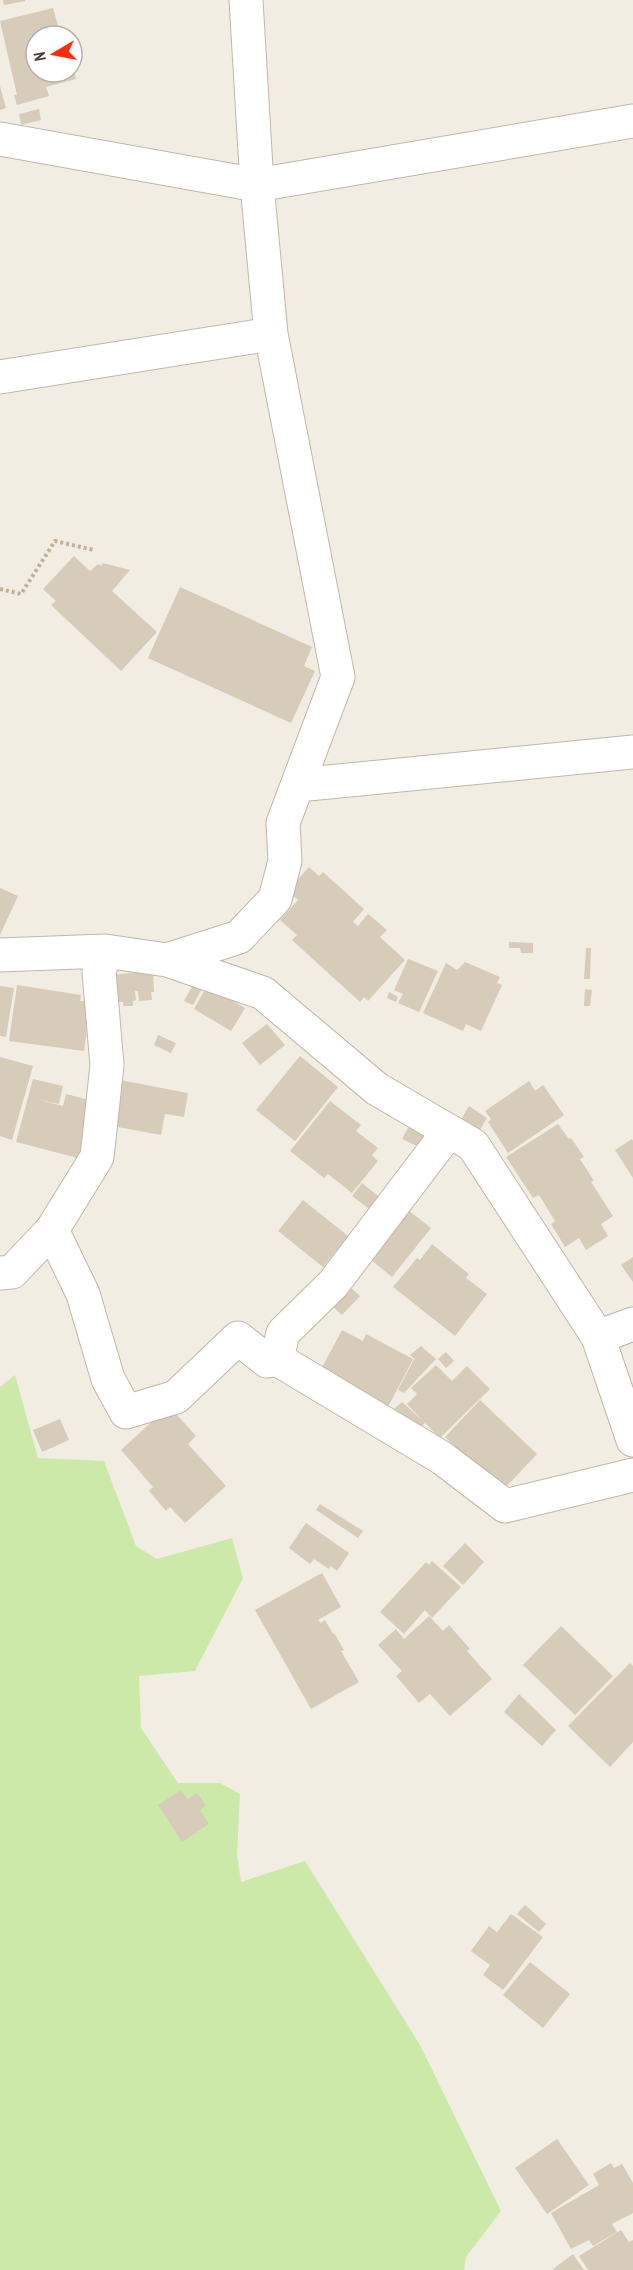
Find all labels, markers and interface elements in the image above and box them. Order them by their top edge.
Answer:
north arrow [24,24,84,84]
text: N [29,51,50,63]

